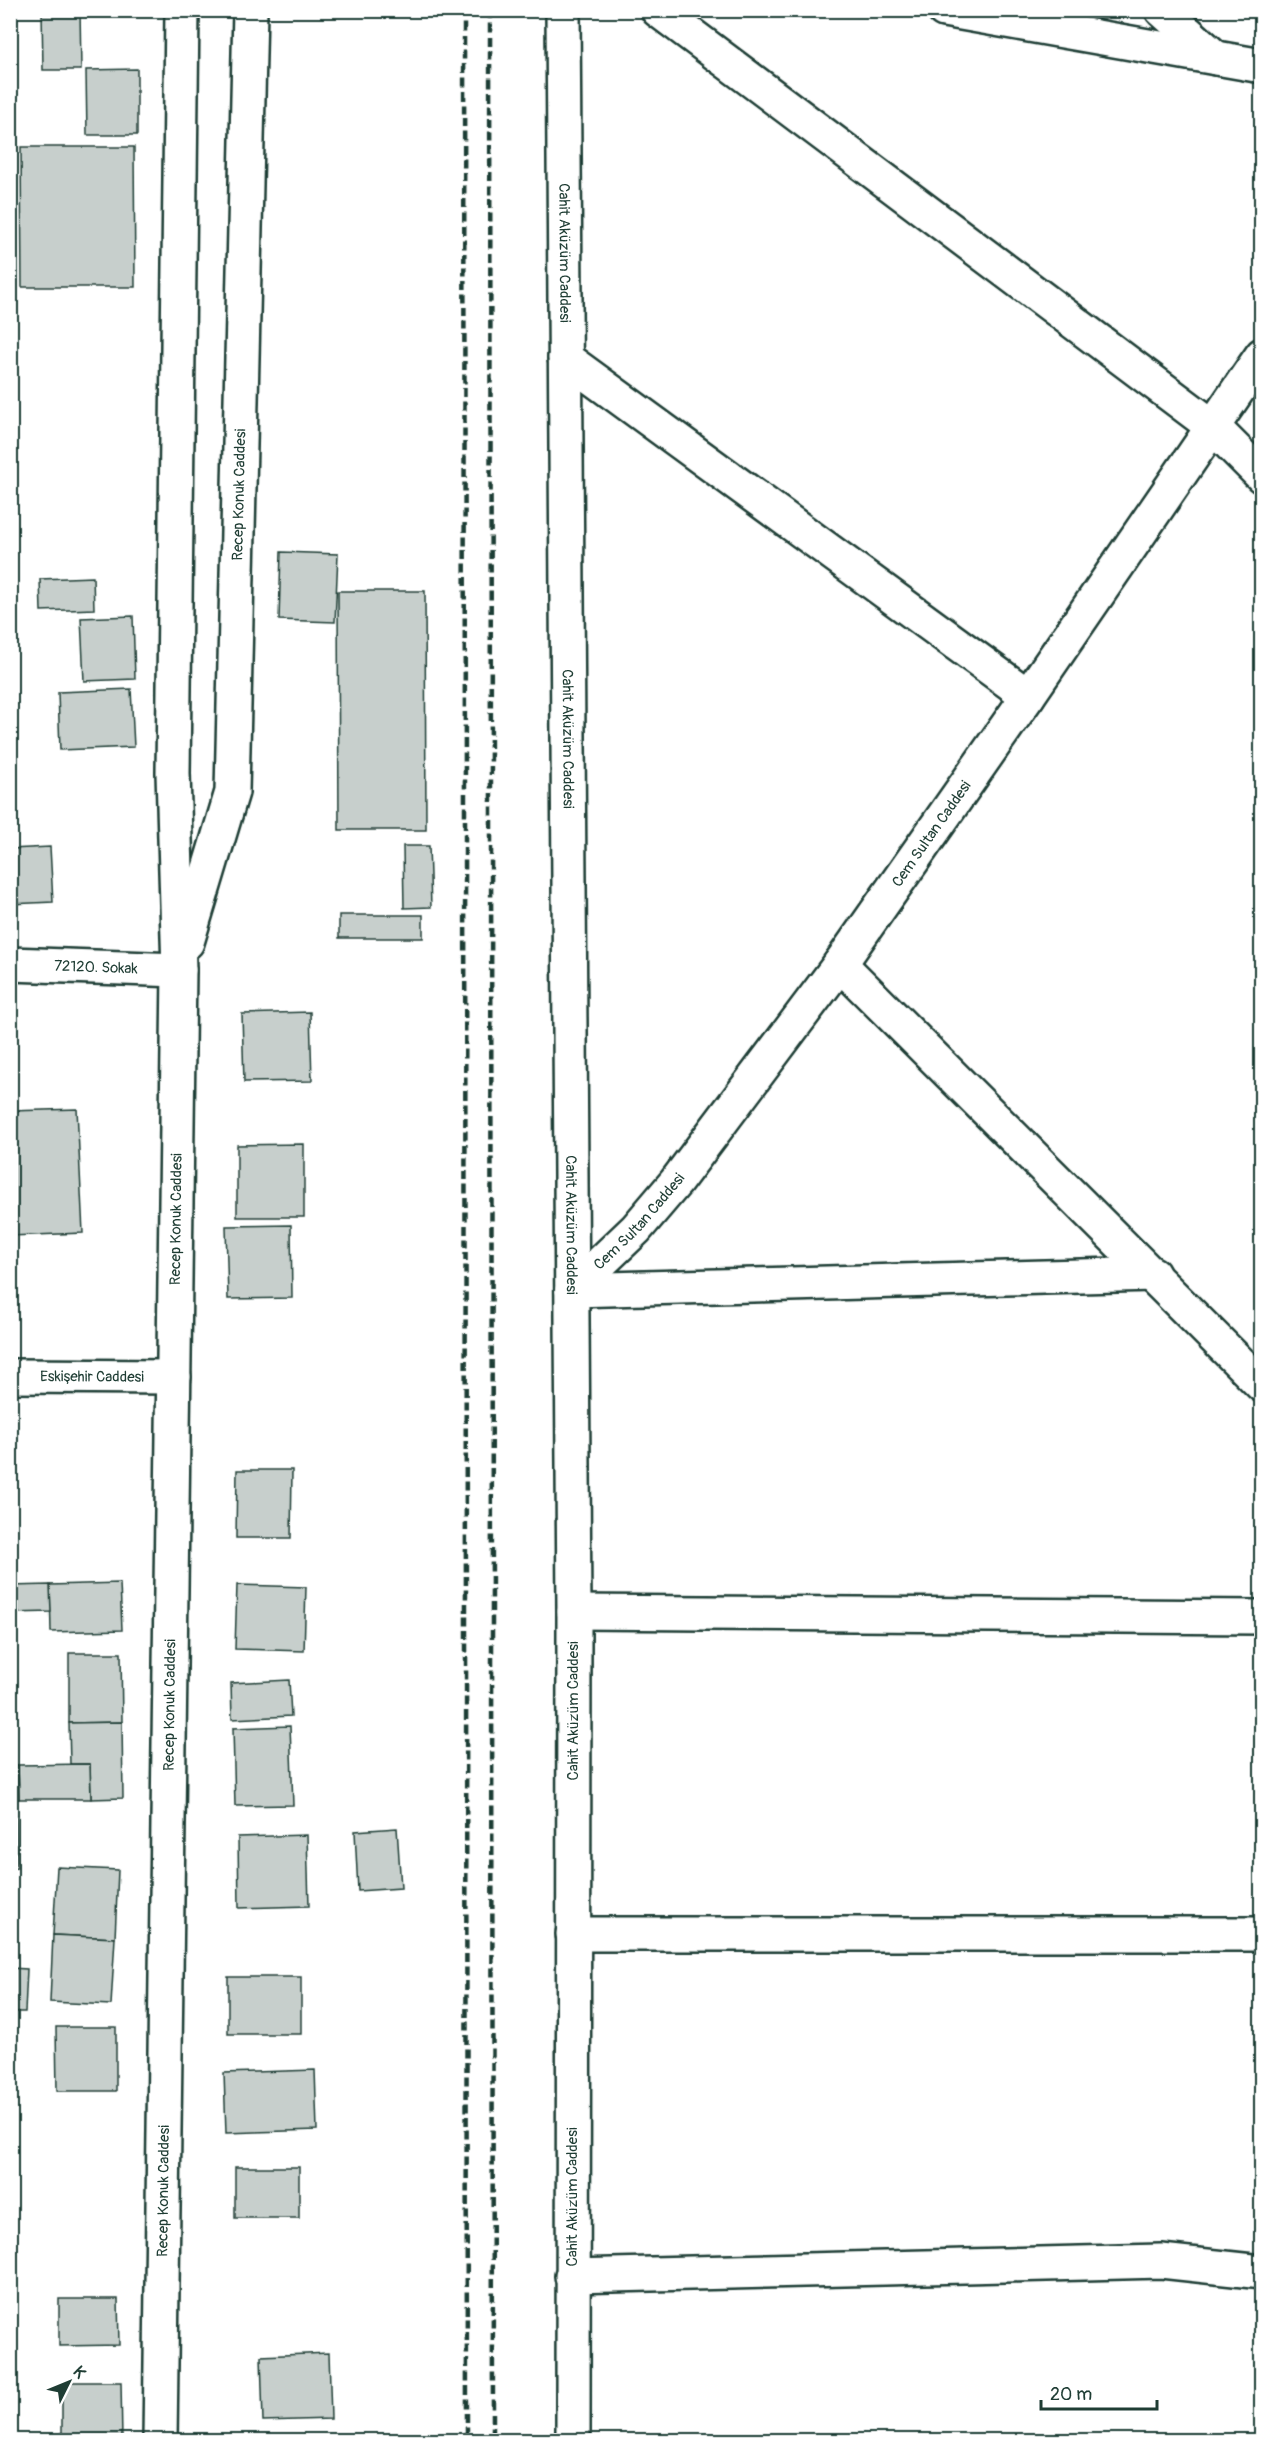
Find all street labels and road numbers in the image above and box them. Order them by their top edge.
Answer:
street label: Cahit Aküzüm Caddesi [554,183,574,323]
street label: Recep Konuk Caddesi [228,428,250,561]
street label: Cahit Aküzüm Caddesi [558,669,577,809]
street label: Cem Sultan Caddesi [888,777,976,891]
street label: 72120. Sokak [54,957,139,979]
street label: Recep Konuk Caddesi [166,1153,187,1285]
street label: Cahit Aküzüm Caddesi [561,1155,581,1295]
street label: Cem Sultan Caddesi [590,1170,689,1274]
street label: Eskişehir Caddesi [40,1367,144,1387]
street label: Recep Konuk Caddesi [160,1639,180,1771]
street label: Cahit Aküzüm Caddesi [564,1641,583,1781]
street label: Recep Konuk Caddesi [153,2125,174,2257]
street label: Cahit Aküzüm Caddesi [563,2127,582,2267]

